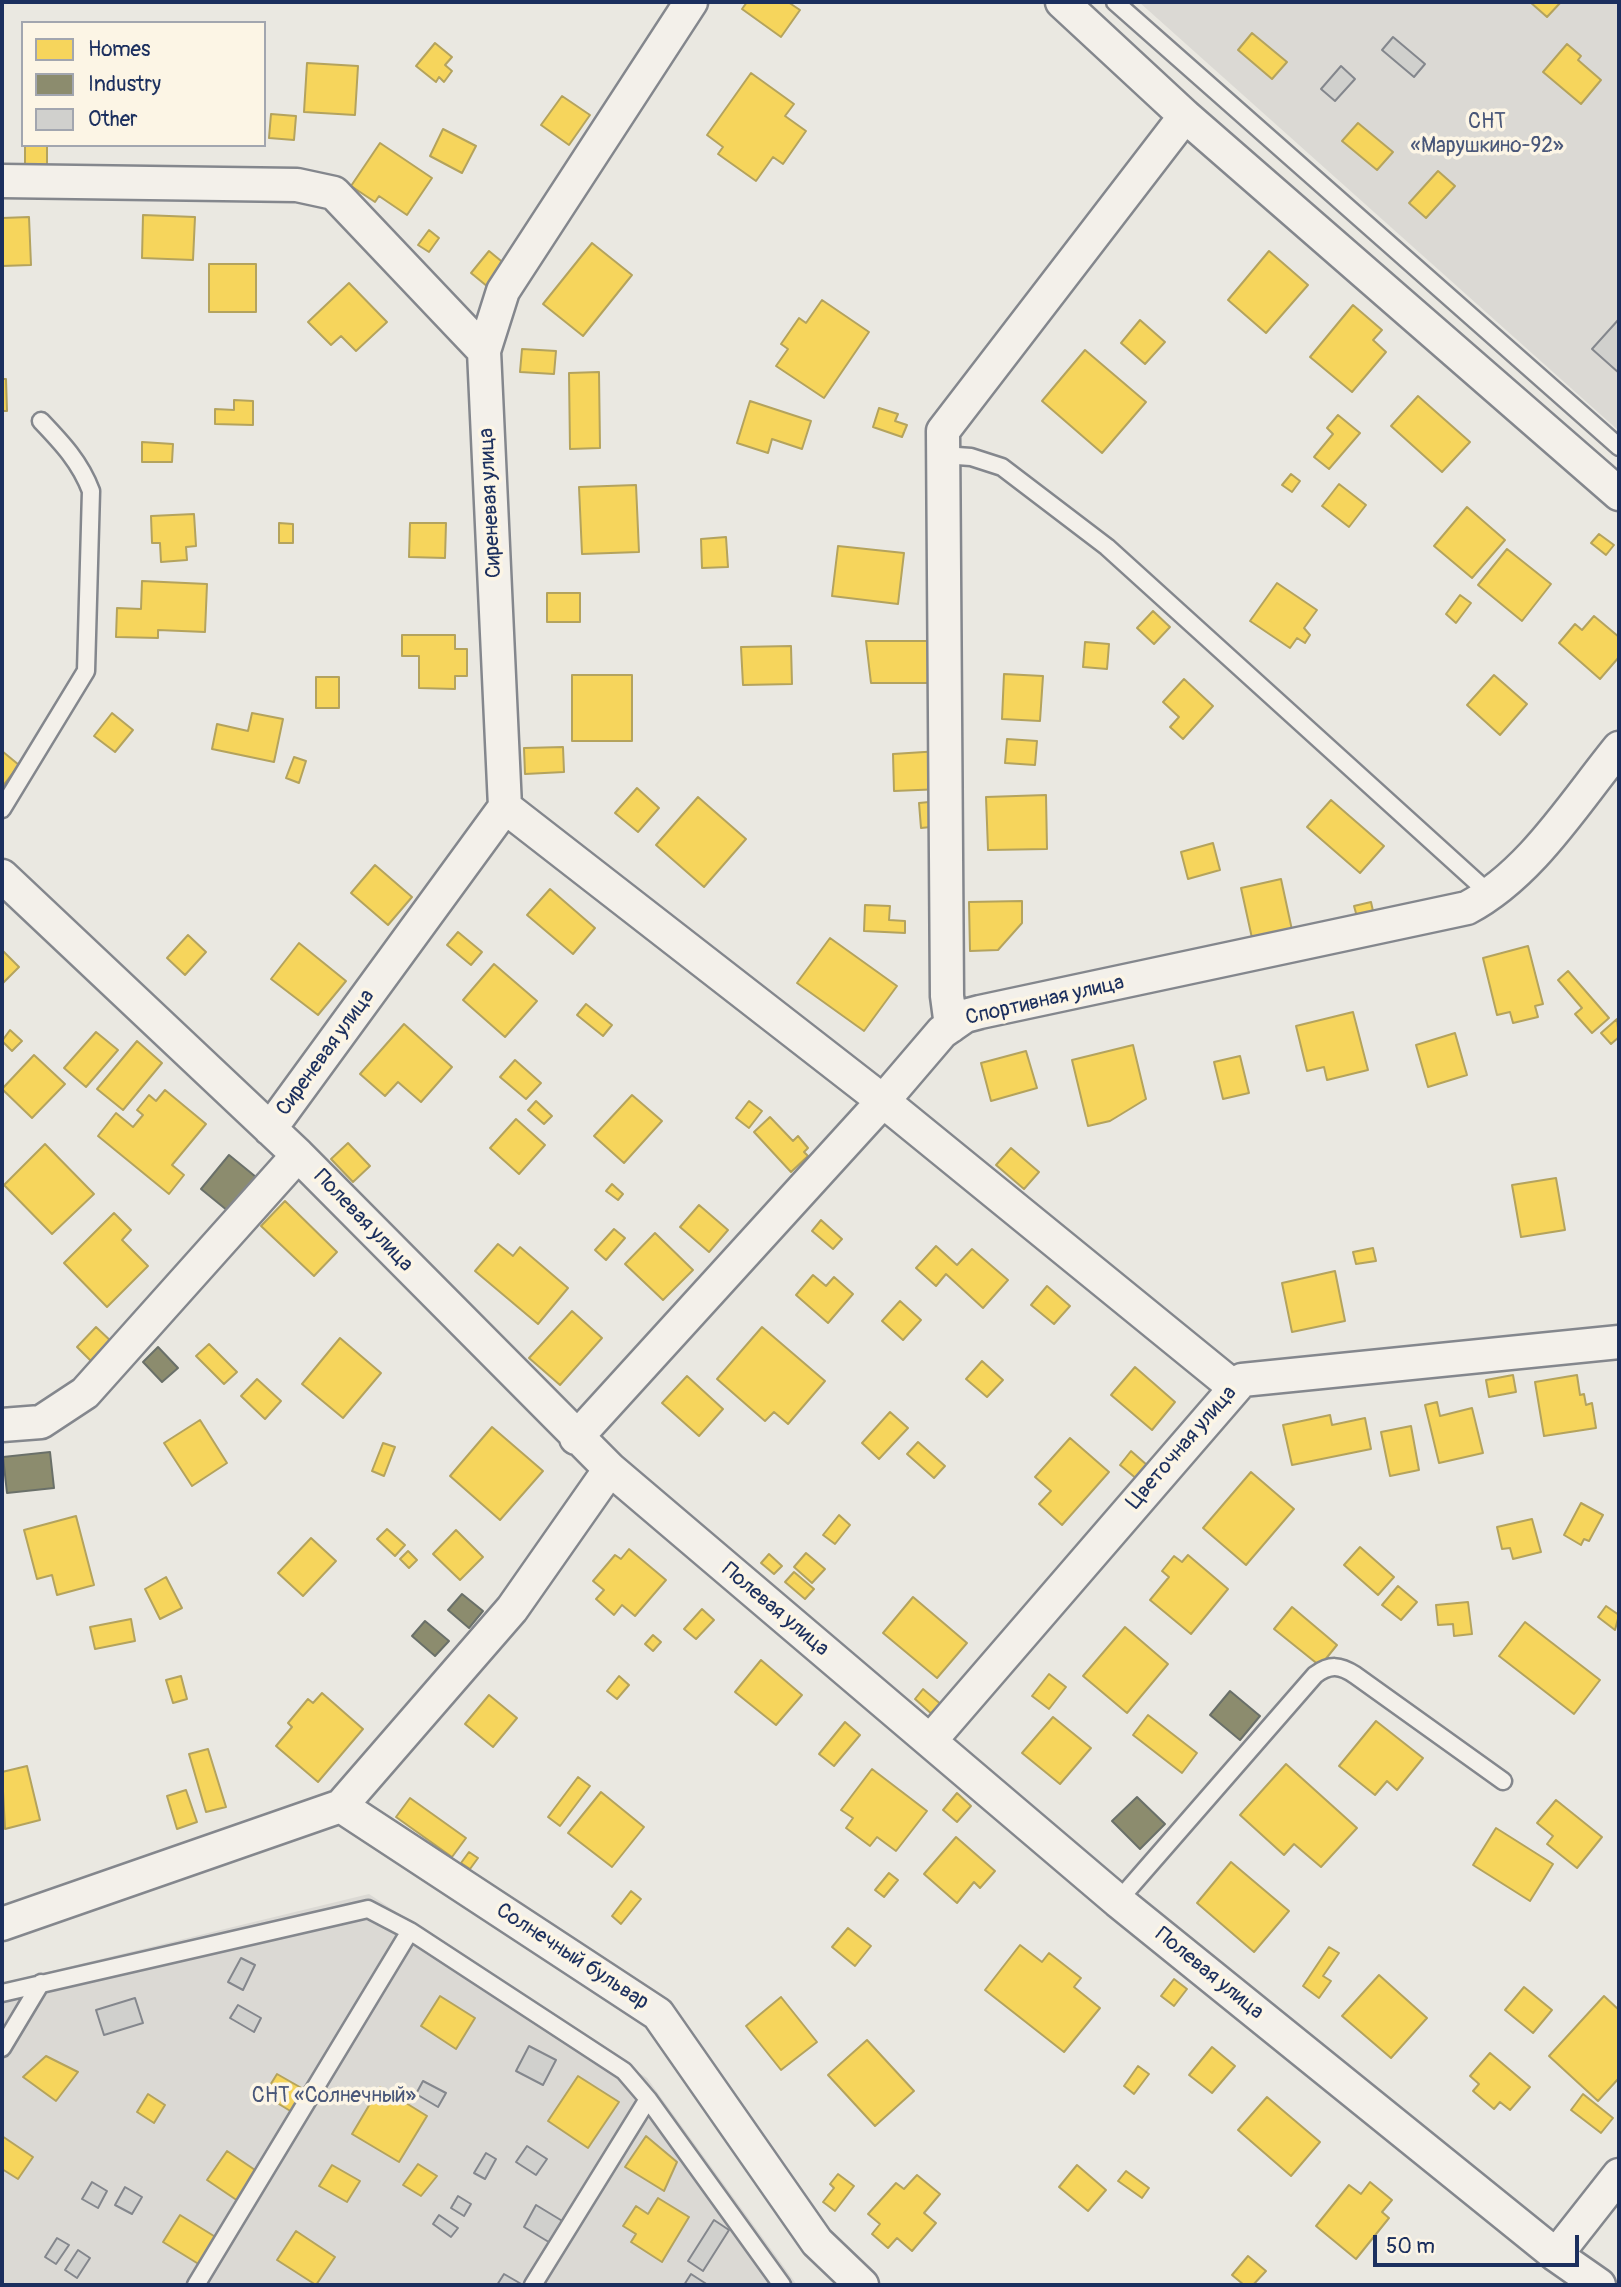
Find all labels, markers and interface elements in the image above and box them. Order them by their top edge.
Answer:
legend [21,21,266,147]
text: Homes [88,36,150,63]
text: Industry [88,71,161,98]
text: Other [88,106,138,133]
park label: СНТ «Марушкино-92» [1410,110,1564,160]
street label: Сиреневая улица [474,427,508,579]
street label: Спортивная улица [963,971,1127,1031]
street label: Сиреневая улица [272,985,380,1121]
street label: Полевая улица [308,1165,418,1277]
street label: Цветочная улица [1122,1381,1242,1515]
street label: Полевая улица [716,1558,834,1662]
street label: Солнечный бульвар [491,1898,653,2016]
street label: Полевая улица [1150,1923,1268,2025]
park label: СНТ «Солнечный» [252,2084,416,2110]
scale bar [1376,2220,1582,2264]
text: 50 m [1386,2233,1435,2260]

